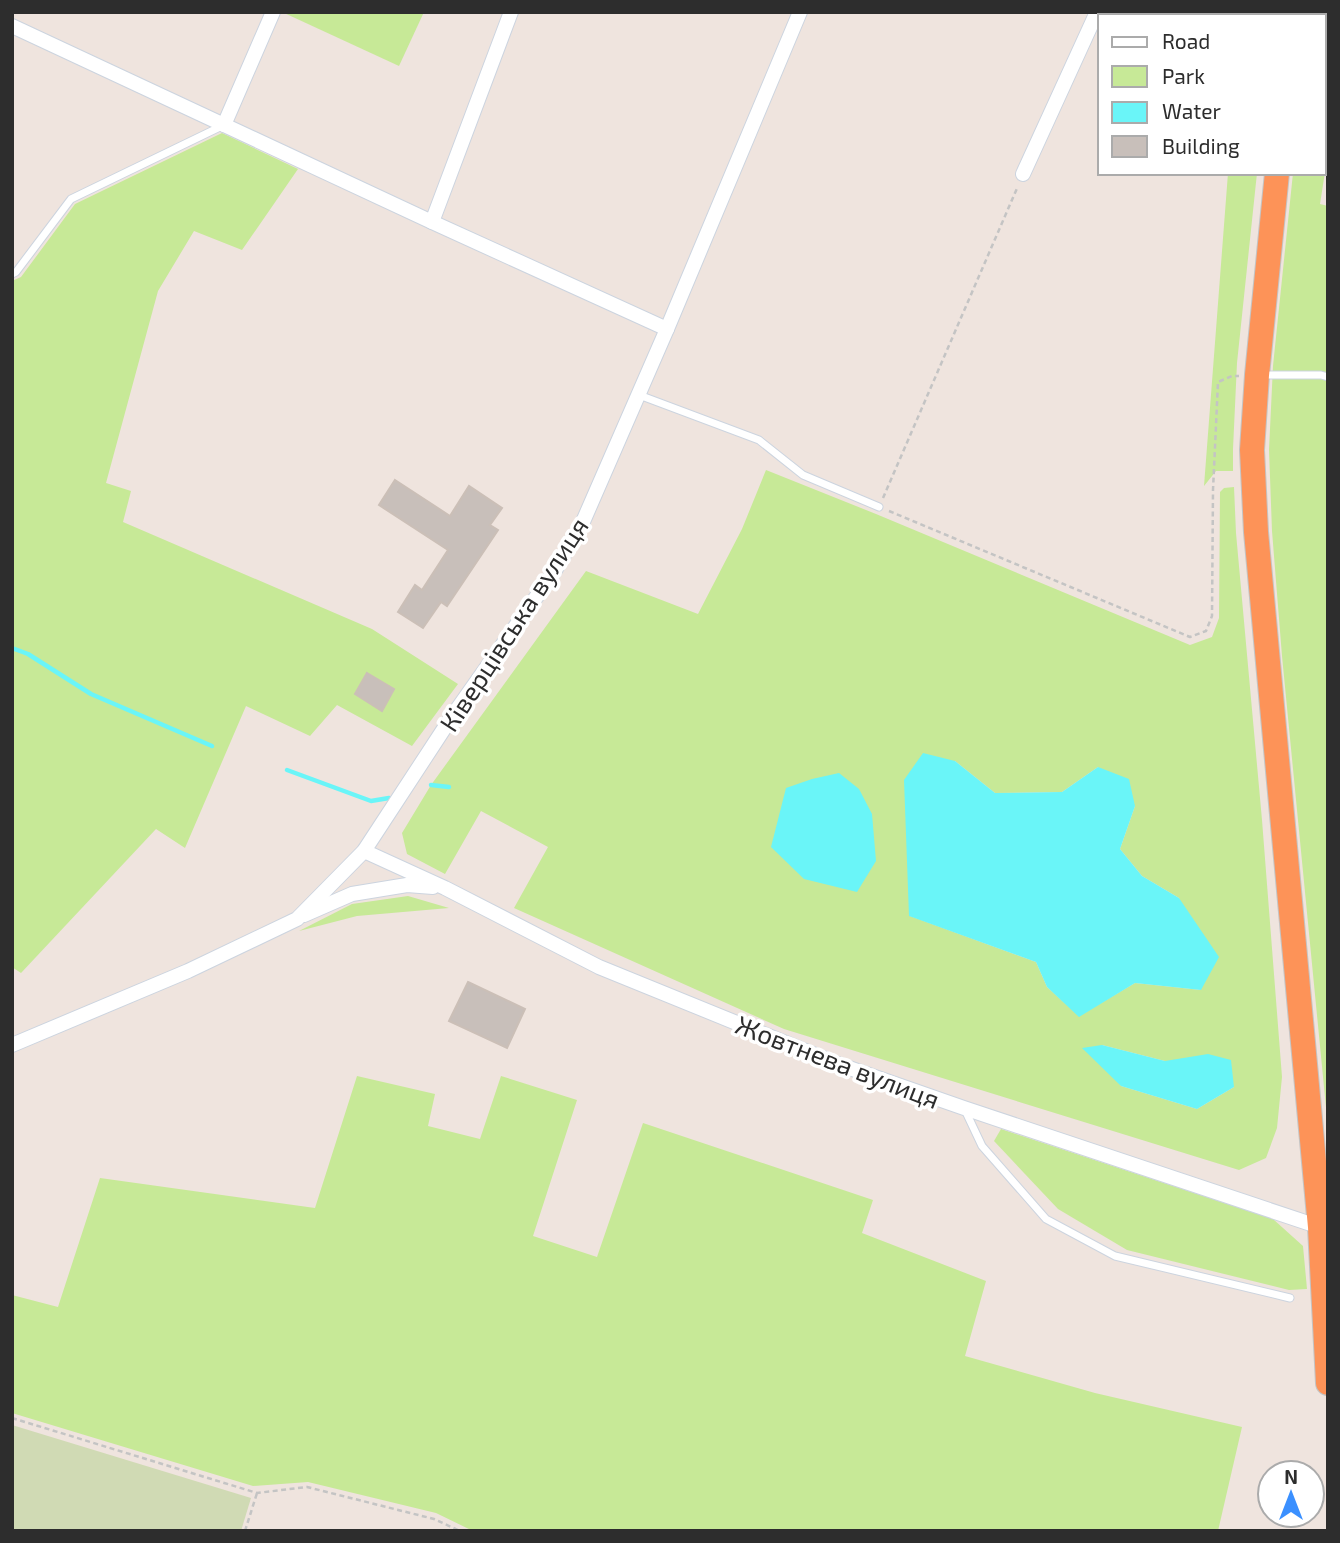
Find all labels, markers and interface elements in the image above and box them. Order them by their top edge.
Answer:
legend [1098,14,1326,175]
text: Road [1162,28,1210,53]
text: Park [1162,63,1205,88]
text: Water [1162,98,1221,123]
text: Building [1162,133,1240,158]
street label: Ківерцівська вулиця [432,511,595,737]
street label: Жовтнева вулиця [731,1008,944,1115]
north arrow [1256,1459,1326,1529]
text: N [1284,1465,1298,1488]

